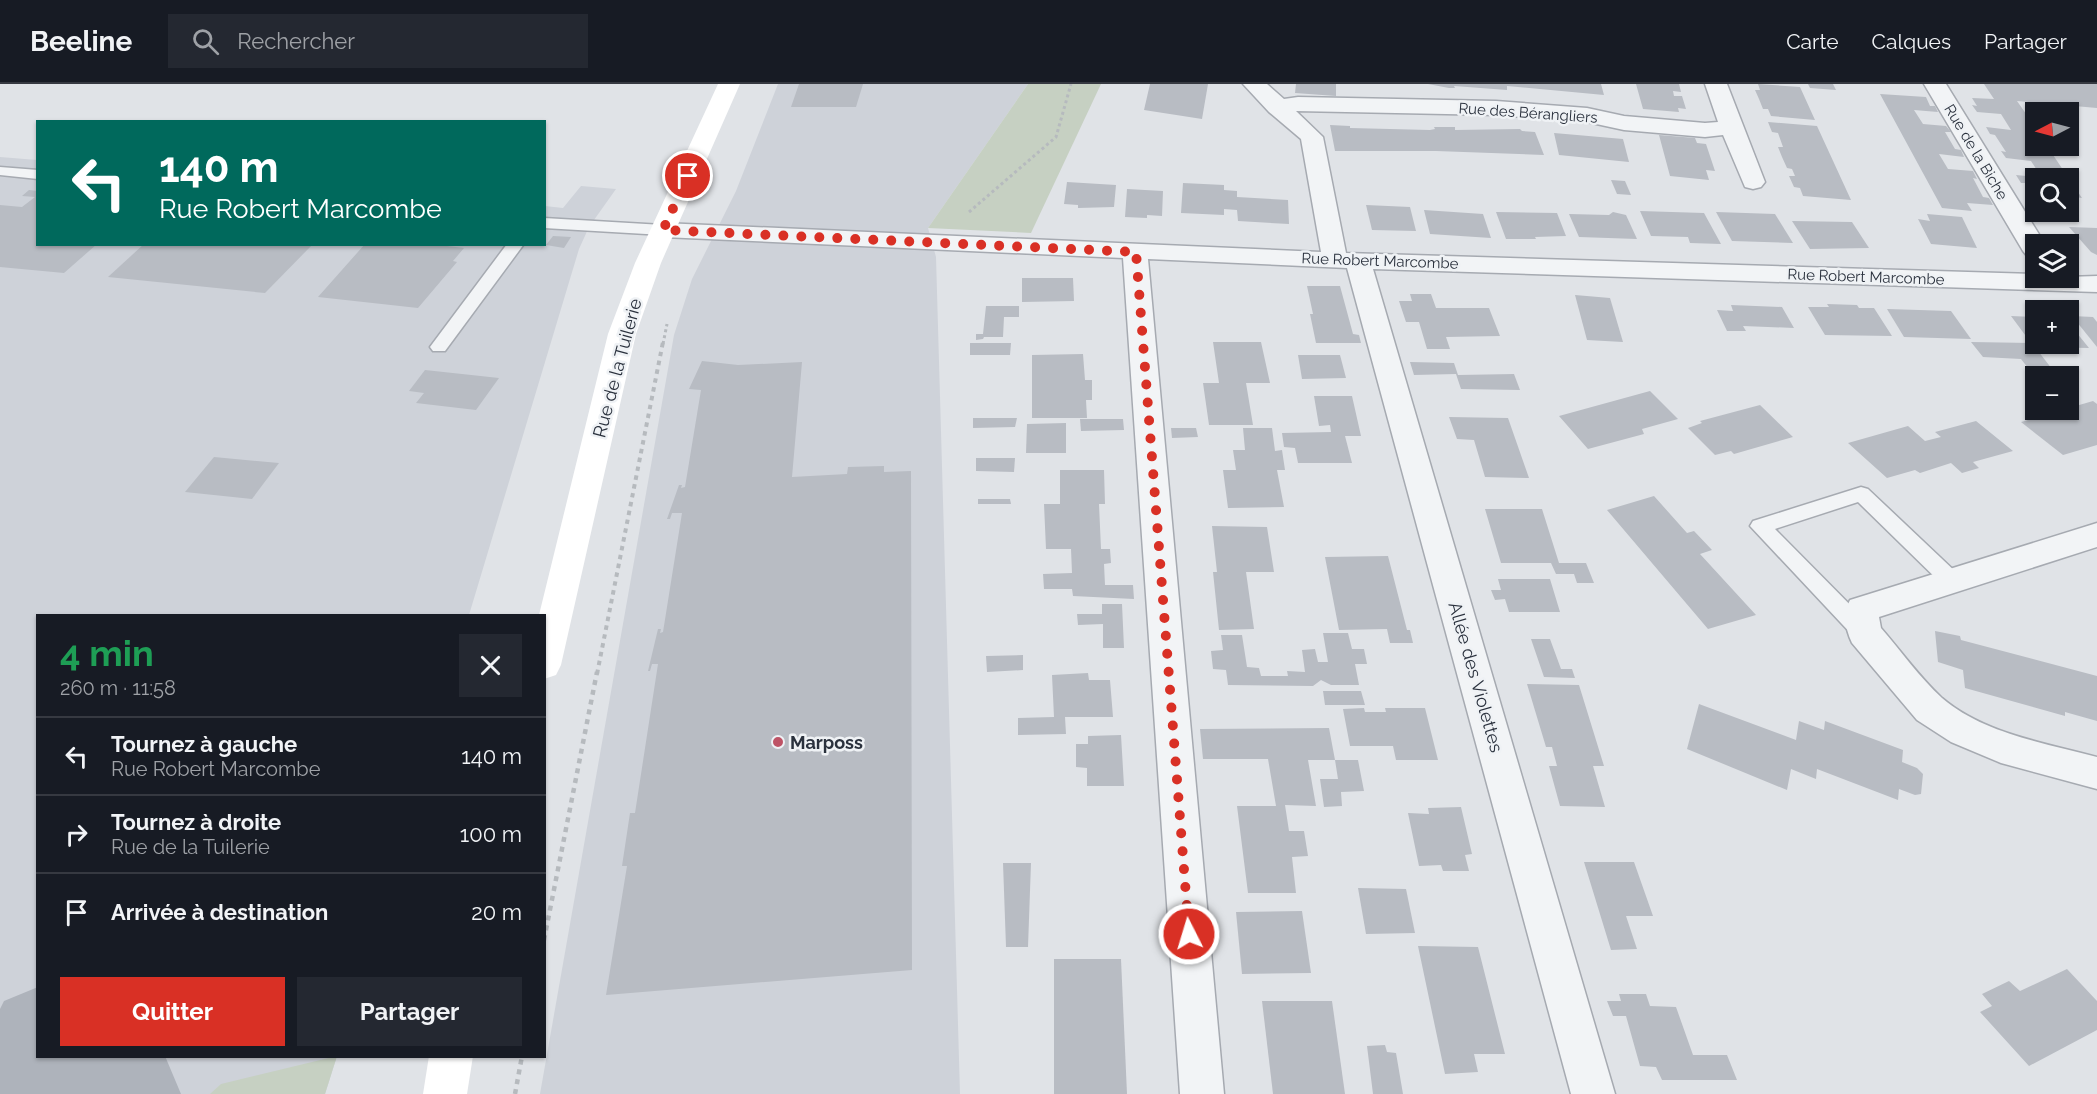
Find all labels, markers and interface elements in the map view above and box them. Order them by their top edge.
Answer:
search box [168,14,588,68]
text: Beeline [30,25,132,58]
icon: search [189,25,222,58]
text: Rechercher [237,28,355,54]
text: Carte [1786,29,1839,54]
text: Calques [1872,29,1951,54]
text: Partager [1984,29,2067,54]
street label: Rue des Bérangliers [1458,99,1598,127]
street label: Rue de la Biche [1940,101,2012,203]
north arrow [2025,102,2079,156]
map controls [2025,102,2079,420]
text: 140 m [159,143,279,192]
icon: left [60,144,138,222]
pin [662,150,713,201]
icon: arrive [671,159,704,192]
button: search [2025,168,2079,222]
text: Rue Robert Marcombe [159,193,442,224]
button: layers [2025,234,2079,288]
street label: Rue Robert Marcombe [1301,249,1459,273]
street label: Rue Robert Marcombe [1787,265,1945,289]
street label: Rue de la Tuilerie [588,296,646,440]
button: + [2025,300,2079,354]
button: − [2025,366,2079,420]
street label: Allée des Violettes [1444,599,1508,755]
text: 4 min [60,632,154,674]
button: close [459,634,522,697]
text: 260 m · 11:58 [60,676,176,700]
text: Tournez à gauche [111,731,297,757]
place label: Marposs [790,732,863,753]
marker: Marposs [771,735,785,749]
icon: left [60,740,93,773]
text: 140 m [461,743,522,769]
text: Rue Robert Marcombe [111,757,320,781]
text: Tournez à droite [111,809,281,835]
icon: right [60,818,93,851]
text: 100 m [460,821,522,847]
text: Rue de la Tuilerie [111,835,270,859]
icon: arrive [60,896,93,929]
text: Arrivée à destination [111,899,328,925]
text: 20 m [471,899,522,925]
position arrow [1157,902,1221,966]
button: Quitter [60,977,285,1046]
button: Partager [297,977,522,1046]

